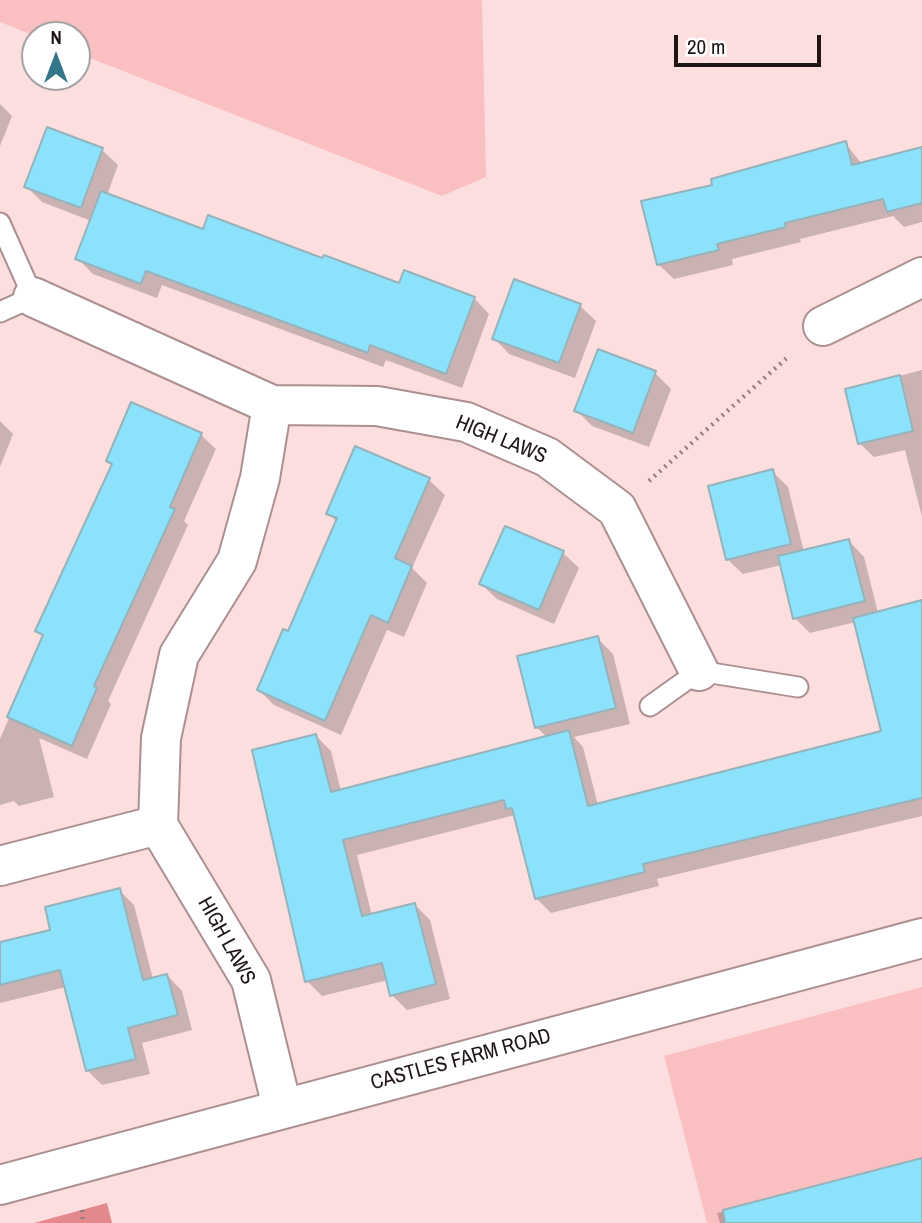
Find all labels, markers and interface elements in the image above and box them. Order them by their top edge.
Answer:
north arrow [21,21,91,91]
scale bar [677,21,824,65]
text: N [50,24,62,50]
text: 20 m [687,32,725,61]
street label: HIGH LAWS [452,410,550,470]
street label: HIGH LAWS [192,893,260,989]
street label: CASTLES FARM ROAD [368,1024,554,1096]

